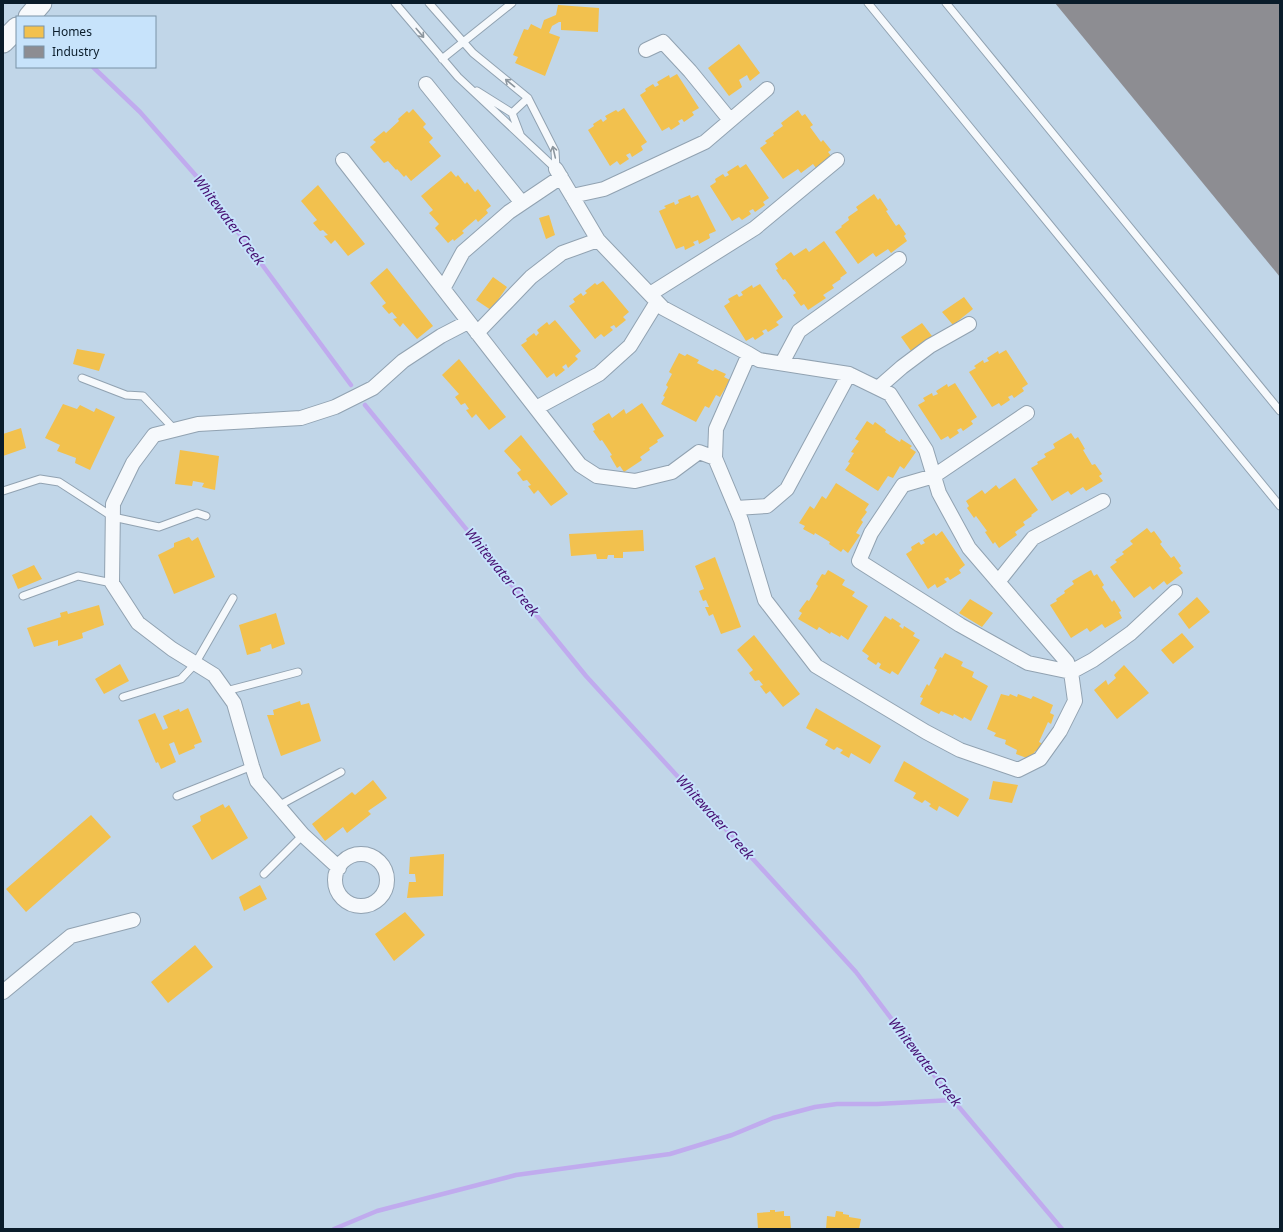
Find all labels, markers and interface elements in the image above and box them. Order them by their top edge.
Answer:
legend [16,16,156,68]
text: Homes [52,23,92,40]
one-way arrow [415,27,424,38]
text: Industry [52,43,100,60]
one-way arrow [504,79,515,88]
one-way arrow [550,146,557,159]
water label: Whitewater Creek [189,171,270,270]
water label: Whitewater Creek [461,524,545,621]
water label: Whitewater Creek [672,770,759,864]
water label: Whitewater Creek [885,1013,967,1111]

